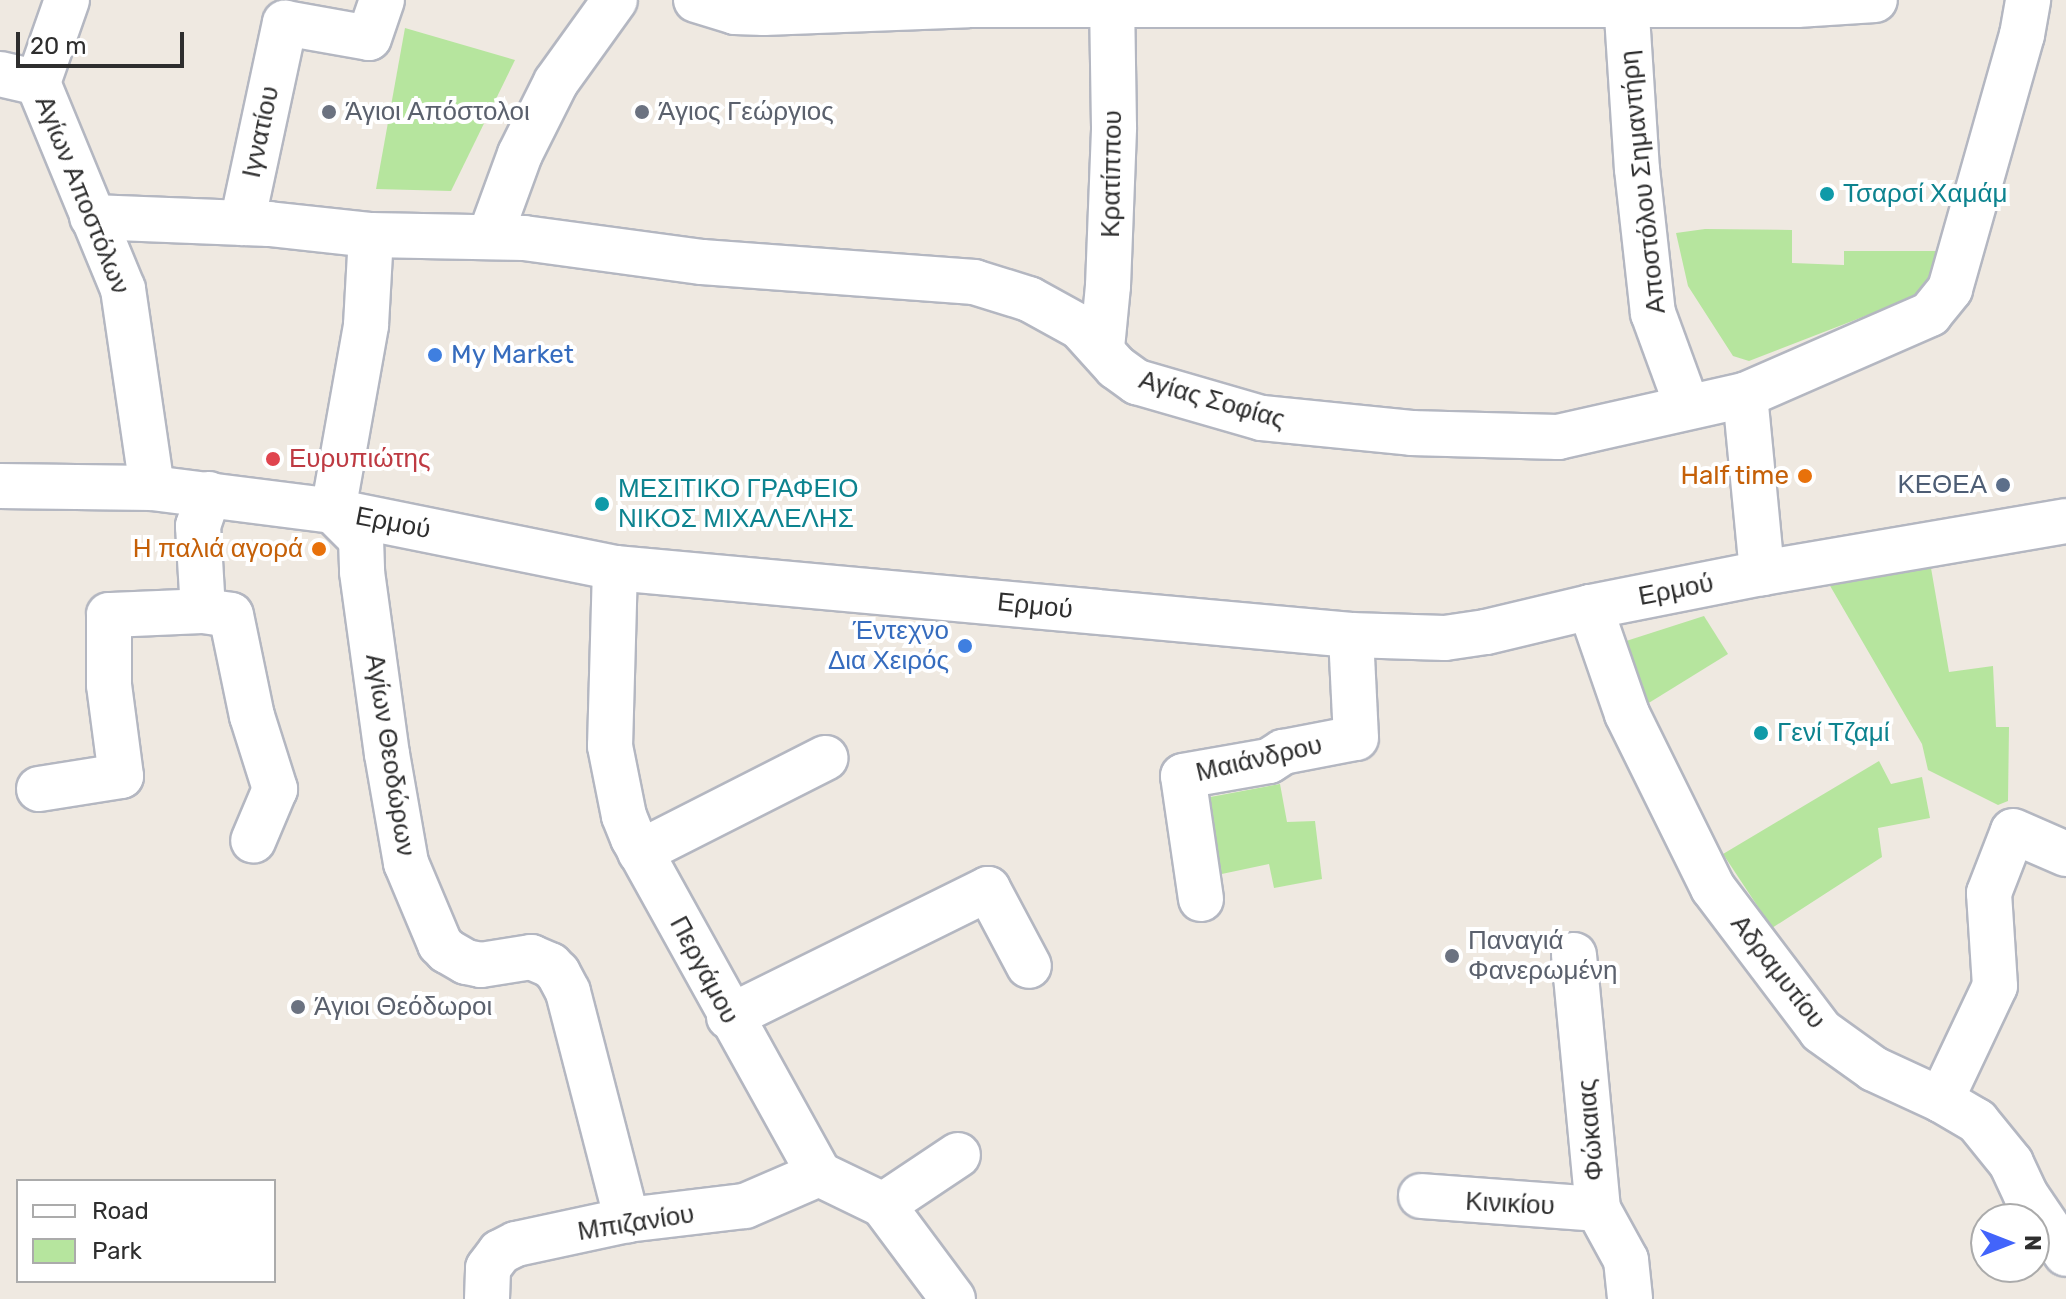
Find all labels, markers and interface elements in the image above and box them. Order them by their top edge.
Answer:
scale bar [20,16,188,66]
text: 20 m [30,32,87,60]
street label: Αποστόλου Σημαντήρη [1614,49,1672,315]
street label: Ιγνατίου [236,83,286,181]
street label: Αγίων Αποστόλων [28,91,136,299]
place label: Άγιοι Απόστολοι [345,96,530,128]
place label: Άγιος Γεώργιος [658,96,834,128]
marker: Άγιοι Απόστολοι [320,103,338,121]
marker: Άγιος Γεώργιος [633,103,651,121]
street label: Κρατίππου [1095,110,1129,238]
place label: Τσαρσί Χαμάμ [1843,178,2007,210]
marker: Τσαρσί Χαμάμ [1818,185,1836,203]
place label: My Market [451,339,575,371]
marker: My Market [426,346,444,364]
street label: Αγίας Σοφίας [1135,364,1289,436]
place label: Ευρυπιώτης [289,443,430,475]
marker: Ευρυπιώτης [264,450,282,468]
place label: Half time [1679,460,1789,492]
marker: Half time [1796,467,1814,485]
place label: ΚΕΘΕΑ [1897,469,1987,501]
place label: ΜΕΣΙΤΙΚΟ ΓΡΑΦΕΙΟ ΝΙΚΟΣ ΜΙΧΑΛΕΛΗΣ [618,473,858,534]
marker: ΚΕΘΕΑ [1994,476,2012,494]
marker: ΜΕΣΙΤΙΚΟ ΓΡΑΦΕΙΟ ΝΙΚΟΣ ΜΙΧΑΛΕΛΗΣ [593,495,611,513]
street label: Ερμού [353,500,433,546]
place label: Η παλιά αγορά [133,533,303,565]
marker: Η παλιά αγορά [310,540,328,558]
street label: Ερμού [1636,567,1716,613]
street label: Ερμού [996,587,1074,625]
place label: Έντεχνο Δια Χειρός [828,615,949,676]
marker: Έντεχνο Δια Χειρός [956,637,974,655]
street label: Αγίων Θεοδώρων [359,652,421,858]
place label: Γενί Τζαμί [1777,717,1889,749]
marker: Γενί Τζαμί [1752,724,1770,742]
street label: Μαιάνδρου [1193,729,1325,789]
street label: Αδραμυτίου [1724,909,1832,1035]
street label: Περγάμου [663,911,745,1029]
place label: Παναγιά Φανερωμένη [1468,925,1617,986]
marker: Παναγιά Φανερωμένη [1443,947,1461,965]
place label: Άγιοι Θεόδωροι [314,991,492,1023]
marker: Άγιοι Θεόδωροι [289,998,307,1016]
street label: Φώκαιας [1571,1078,1611,1182]
legend [16,1179,276,1283]
street label: Κινικίου [1465,1186,1555,1222]
text: Road [92,1197,149,1225]
street label: Μπιζανίου [575,1198,697,1248]
north arrow [1970,1203,2050,1283]
text: N [2019,1235,2046,1251]
text: Park [92,1237,142,1265]

